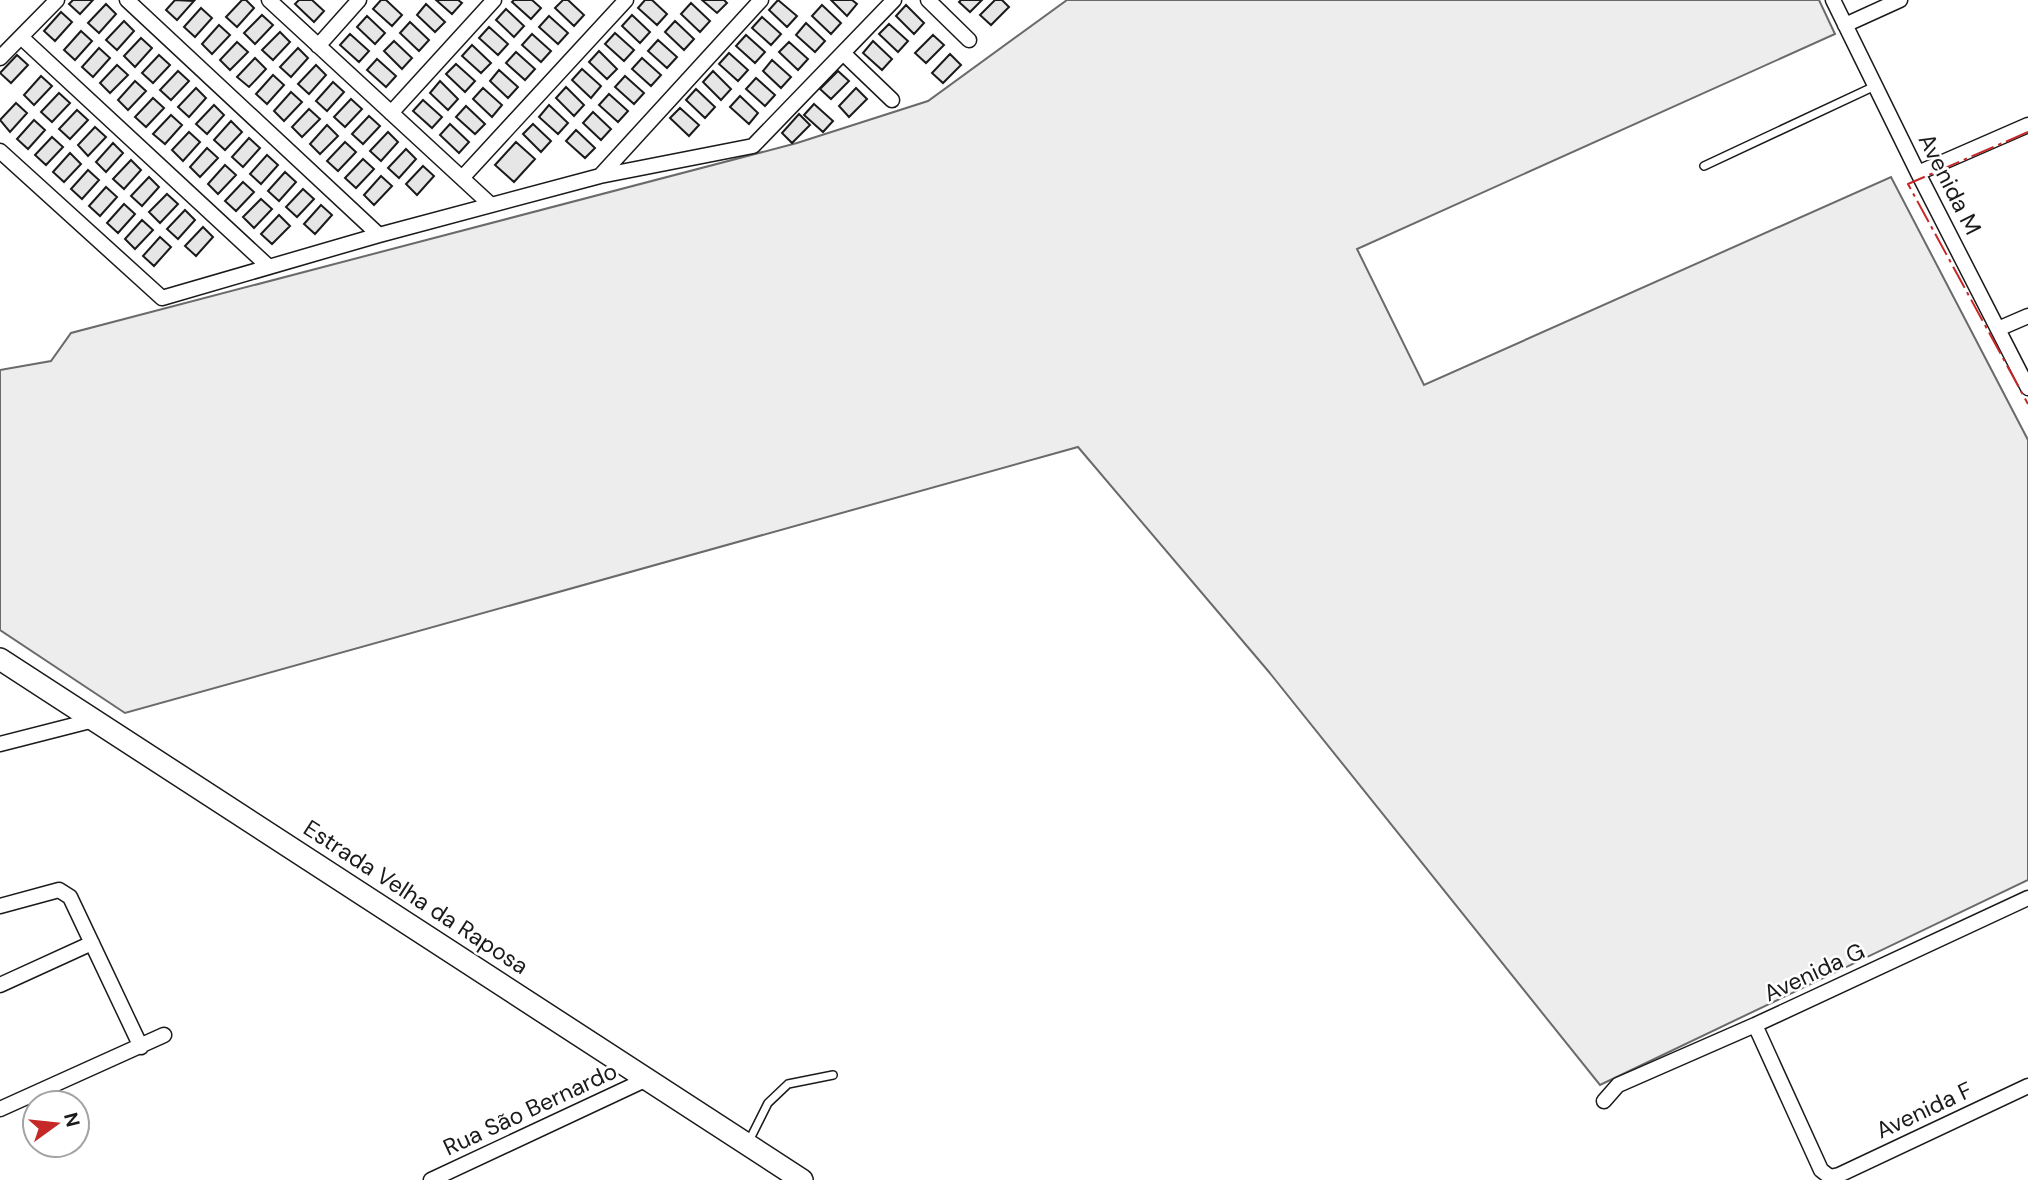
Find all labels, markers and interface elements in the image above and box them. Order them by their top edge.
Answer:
street label: Avenida M [1912,128,1988,240]
street label: Estrada Velha da Raposa [298,813,534,981]
street label: Avenida G [1759,936,1869,1008]
street label: Rua São Bernardo [438,1056,622,1162]
street label: Avenida F [1871,1075,1977,1145]
north arrow [21,1089,91,1159]
text: N [58,1110,86,1130]

